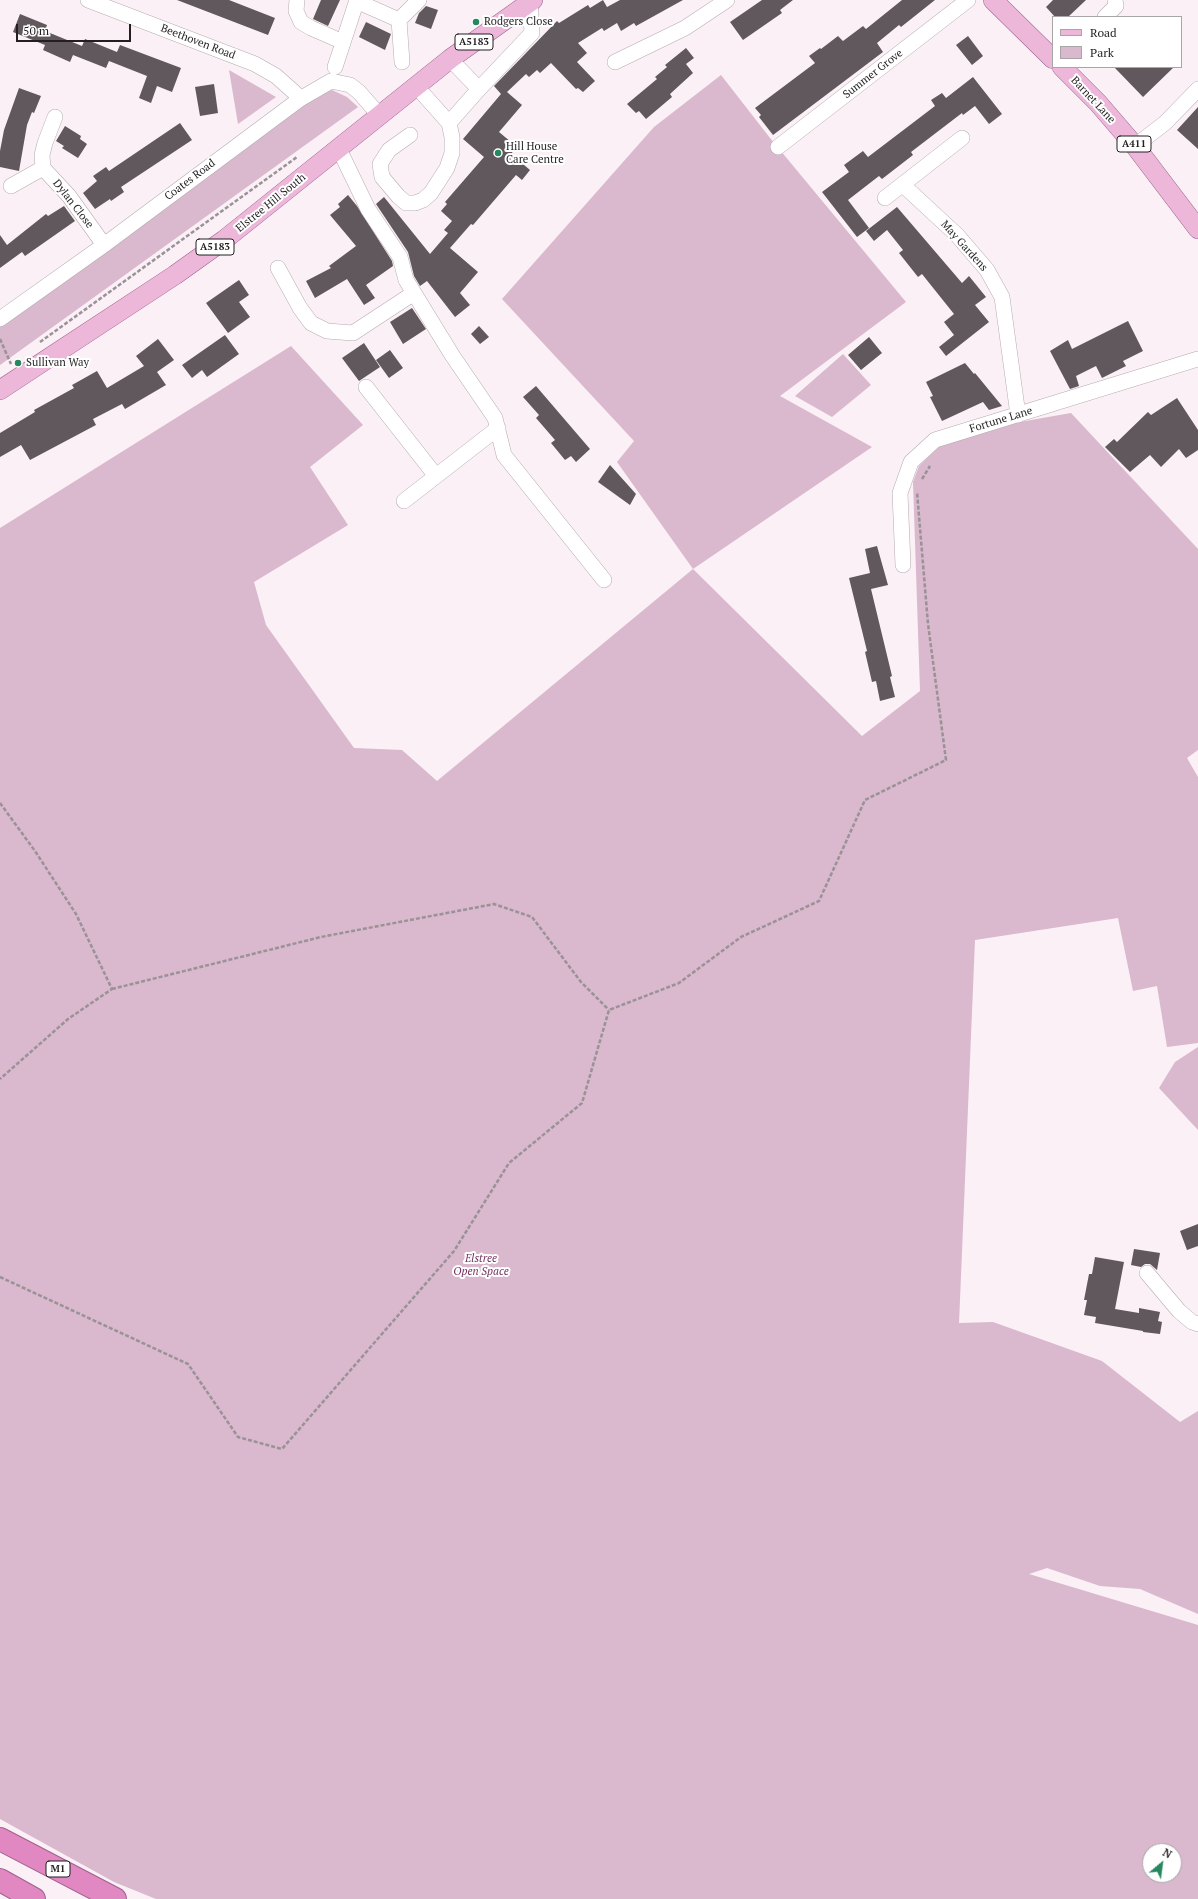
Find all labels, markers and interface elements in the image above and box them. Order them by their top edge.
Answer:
place label: Rodgers Close [484,15,553,29]
scale bar [18,16,133,42]
legend [1052,16,1182,68]
marker: Rodgers Close [471,17,481,27]
street label: Beethoven Road [159,22,237,62]
text: 50 m [23,23,49,38]
text: Road [1090,25,1117,40]
road number: A5183 [455,34,493,50]
text: Park [1090,45,1114,60]
street label: Summer Grove [840,47,906,101]
street label: Barnet Lane [1068,74,1118,126]
road number: A411 [1117,136,1151,152]
place label: Hill House Care Centre [506,140,564,166]
marker: Hill House Care Centre [493,148,503,158]
street label: Coates Road [162,157,218,203]
street label: Elstree Hill South [233,171,309,235]
street label: Dylan Close [50,177,96,231]
street label: May Gardens [938,218,990,274]
road number: A5183 [196,239,234,255]
place label: Sullivan Way [26,356,89,370]
marker: Sullivan Way [13,358,23,368]
street label: Fortune Lane [968,404,1034,436]
park label: Elstree Open Space [453,1252,509,1278]
north arrow [1142,1843,1182,1883]
text: N [1160,1845,1174,1862]
road number: M1 [46,1861,70,1877]

